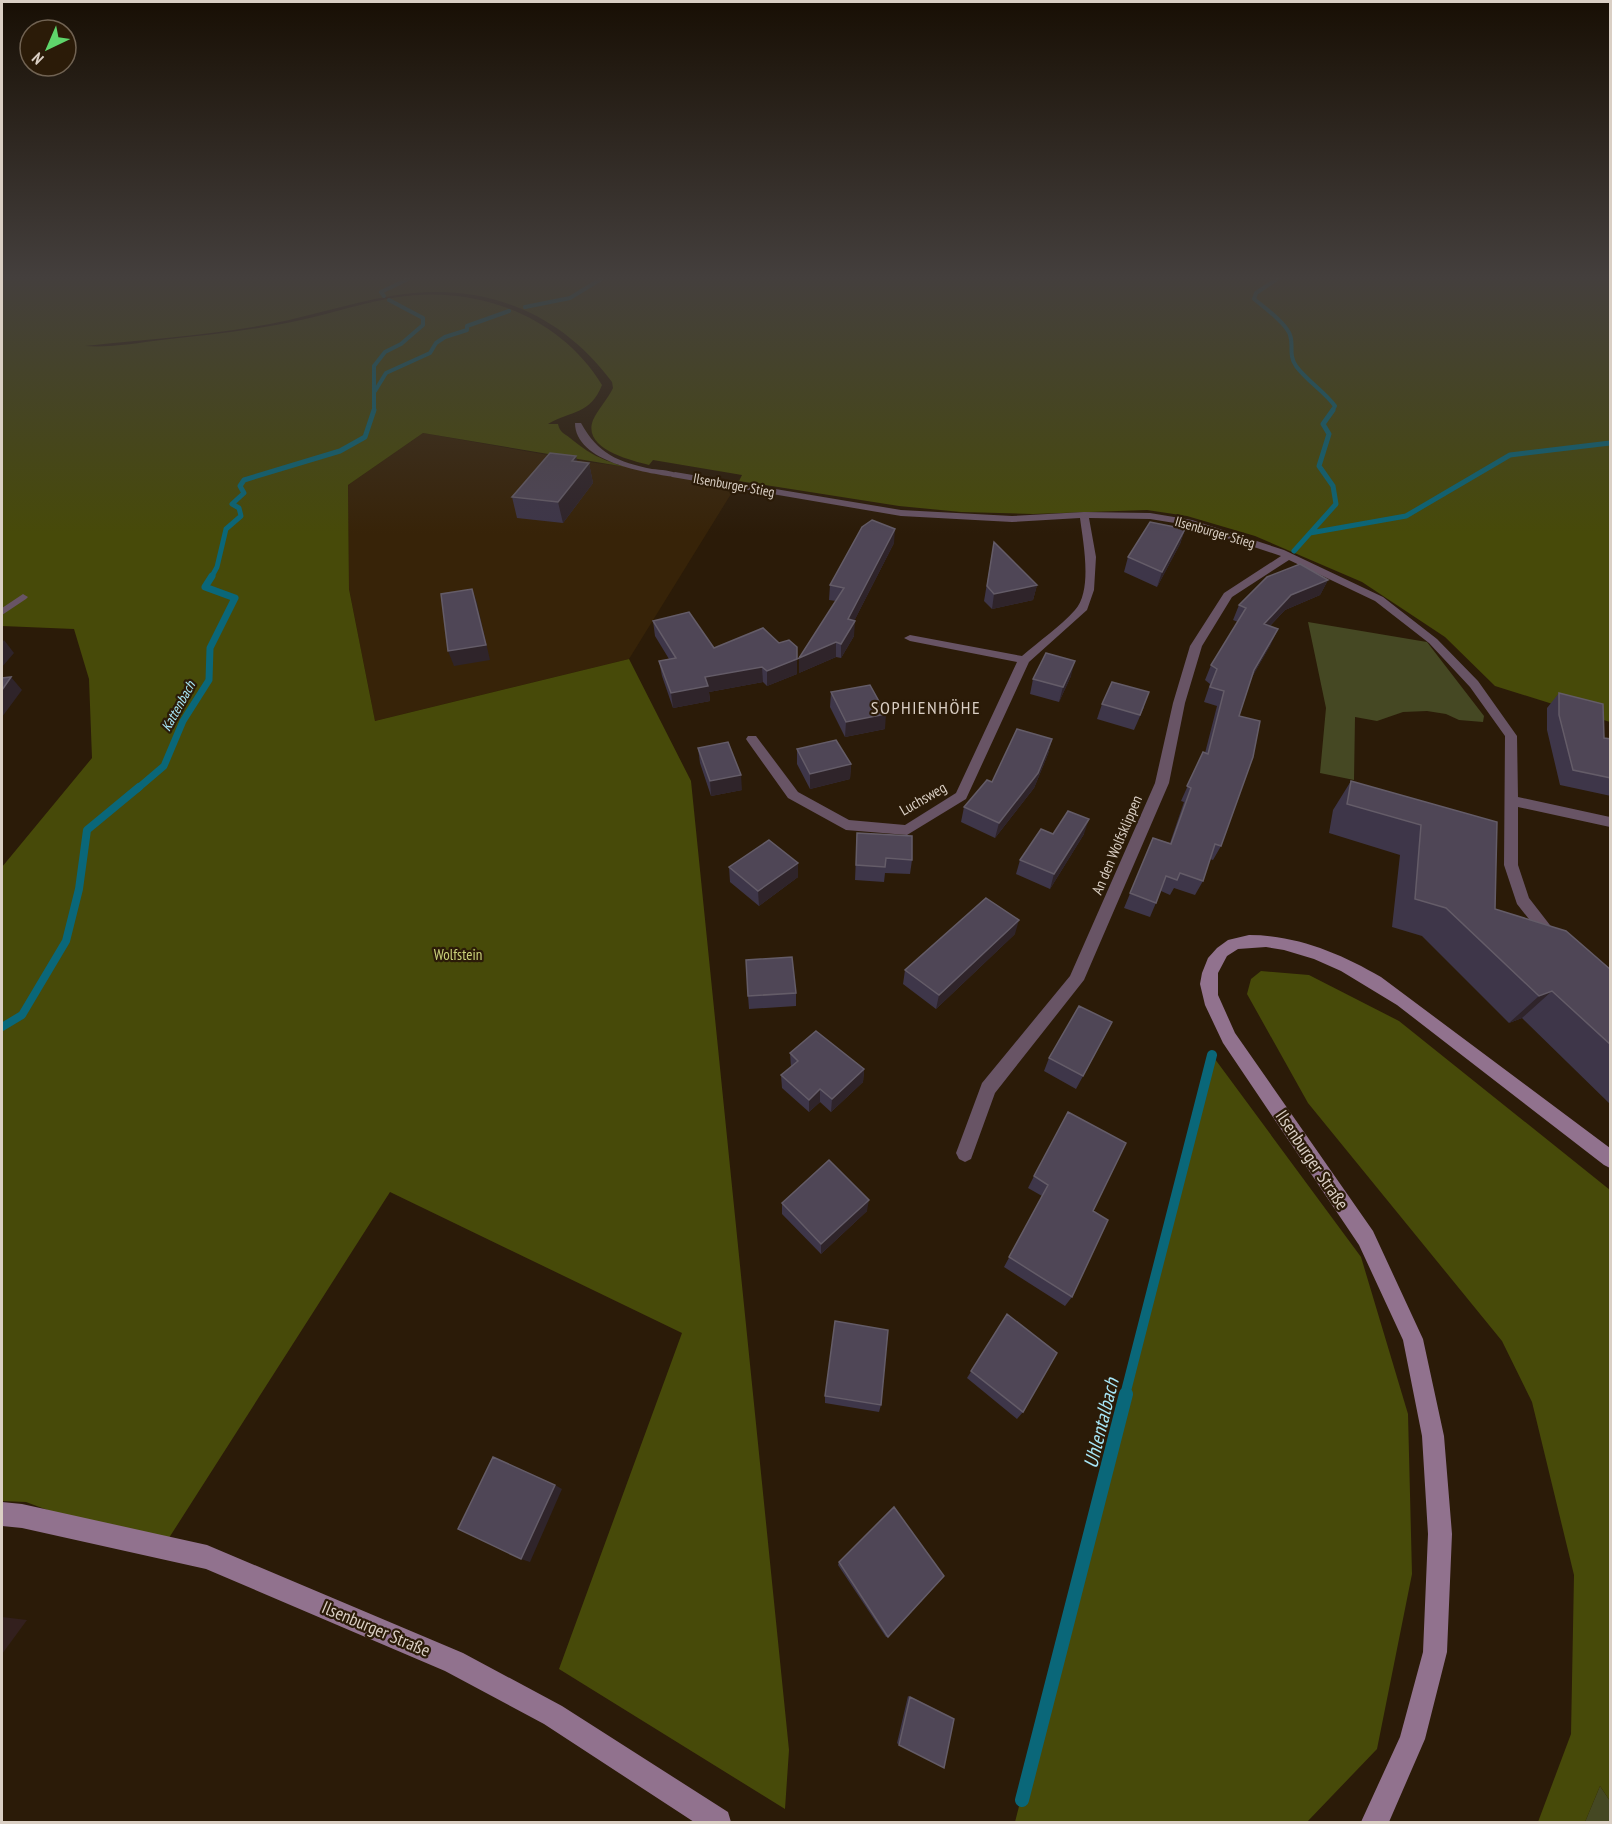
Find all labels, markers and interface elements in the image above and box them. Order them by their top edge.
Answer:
north arrow [18,18,78,78]
text: N [28,49,48,69]
street label: Ilsenburger Stieg [692,469,776,501]
street label: Ilsenburger Stieg [1173,512,1257,552]
water label: Kattenbach [157,677,199,734]
district label: SOPHIENHÖHE [871,696,981,719]
street label: Luchsweg [896,778,950,819]
street label: An den Wolfsklippen [1087,792,1146,897]
park label: Wolfstein [434,945,482,964]
street label: Ilsenburger Straße [1271,1105,1354,1214]
water label: Uhlentalbach [1077,1374,1125,1471]
street label: Ilsenburger Straße [319,1595,434,1662]

